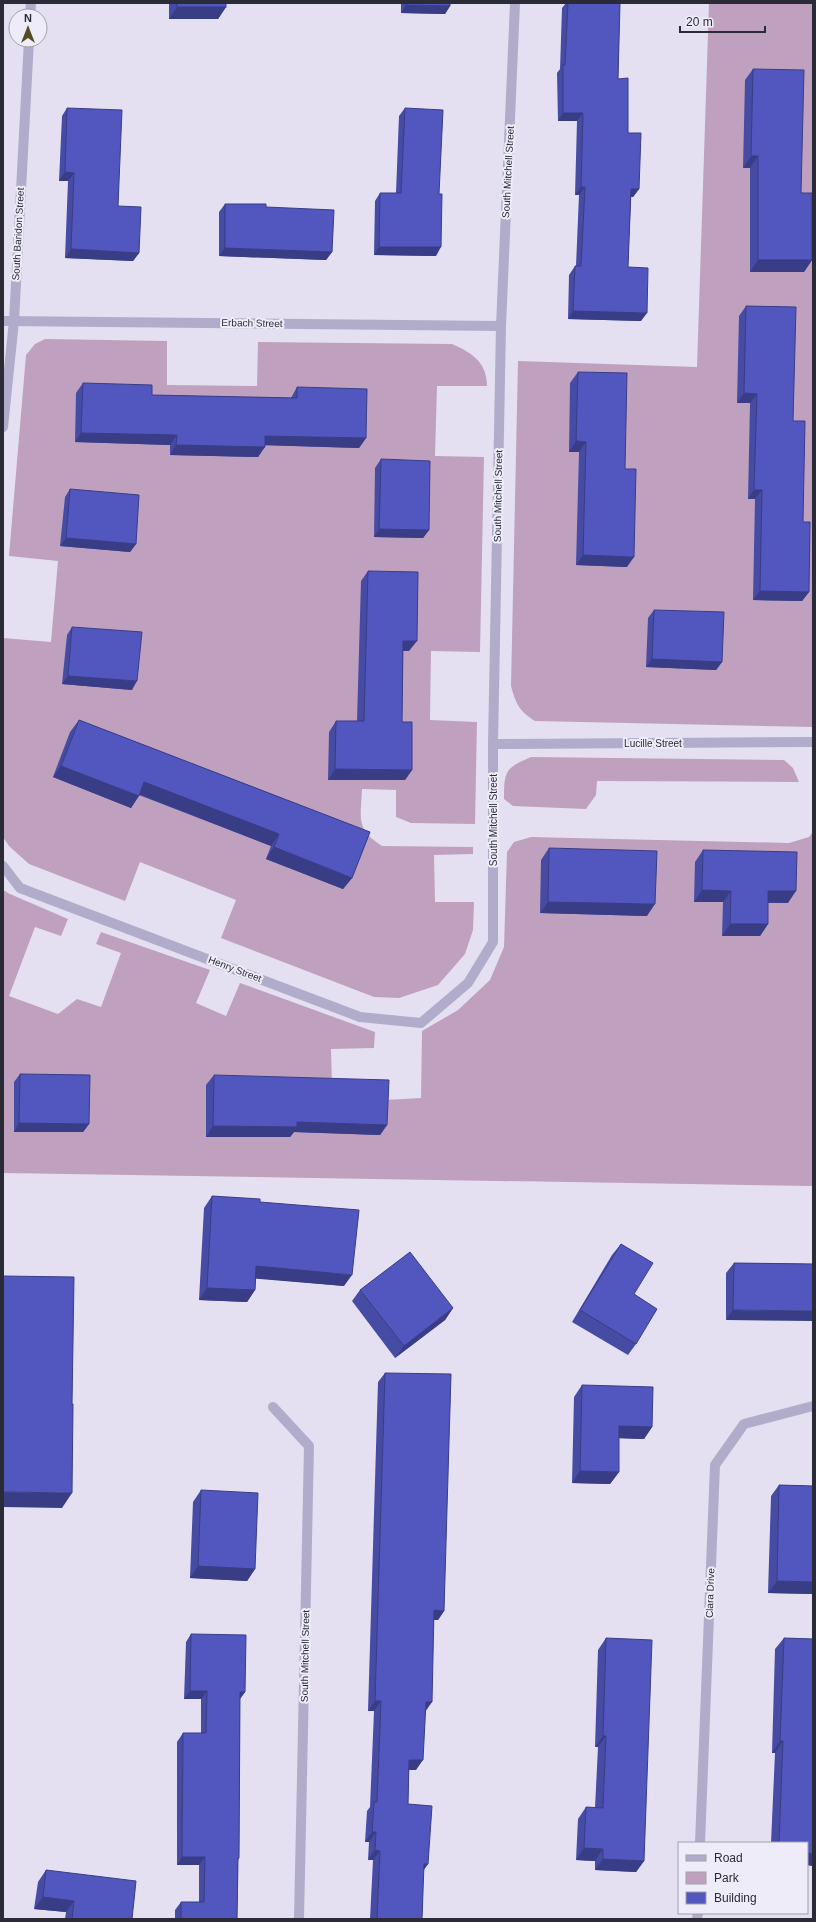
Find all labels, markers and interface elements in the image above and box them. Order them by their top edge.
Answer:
north arrow [8,8,48,48]
scale bar [680,8,765,34]
text: N [24,12,32,24]
text: 20 m [686,15,713,29]
street label: South Mitchell Street [500,125,516,218]
street label: South Baridon Street [10,187,26,281]
street label: Erbach Street [221,317,283,329]
street label: South Mitchell Street [492,450,504,542]
street label: Lucille Street [624,738,682,749]
street label: South Mitchell Street [488,774,499,866]
street label: Henry Street [207,954,263,984]
street label: Clara Drive [704,1567,716,1618]
street label: South Mitchell Street [299,1610,311,1702]
legend [678,1842,808,1914]
text: Road [714,1851,743,1865]
text: Park [714,1871,740,1885]
text: Building [714,1891,757,1905]

